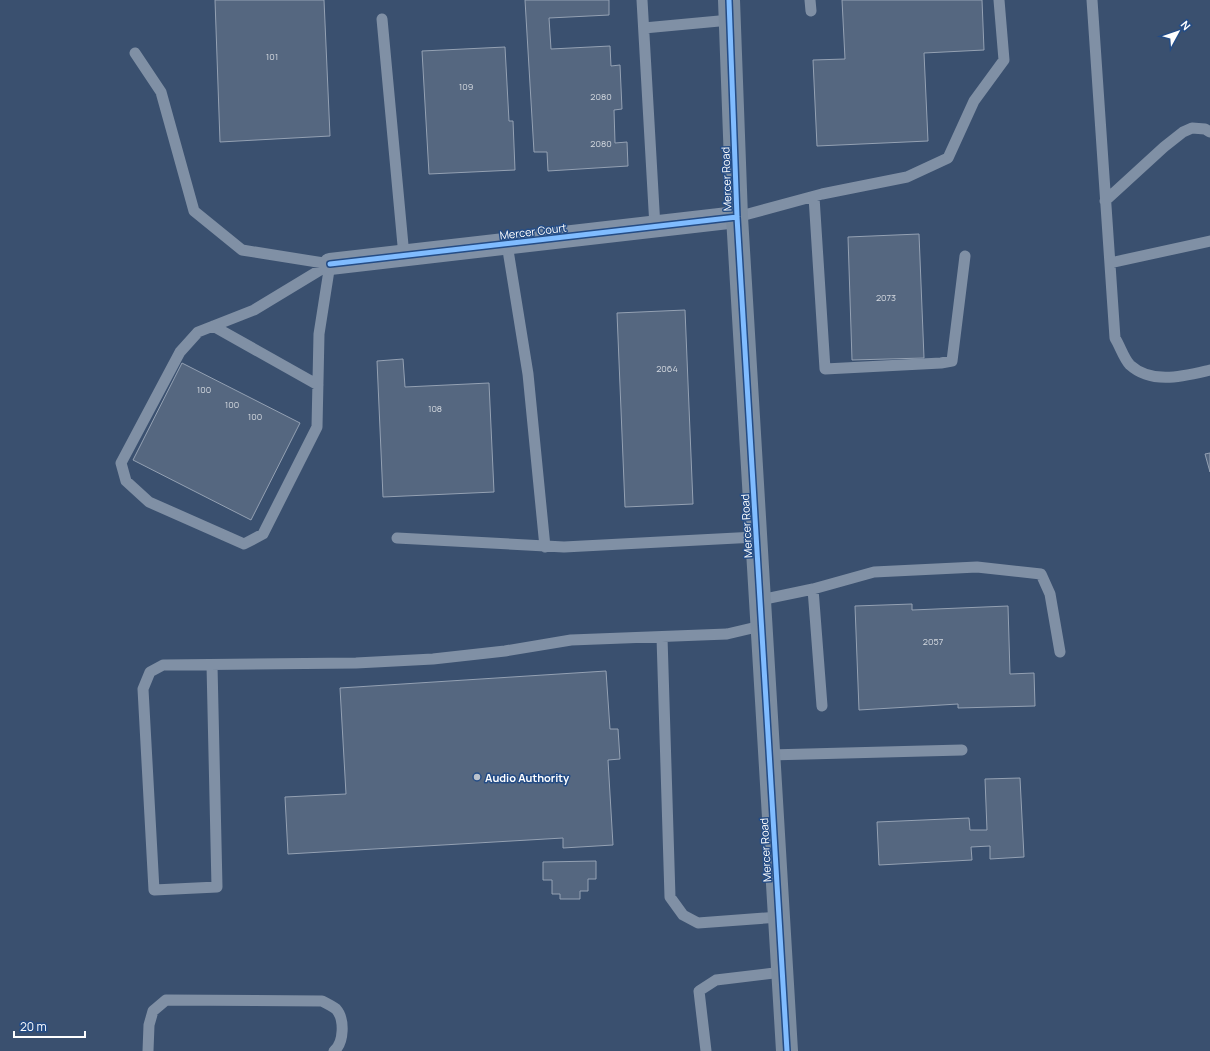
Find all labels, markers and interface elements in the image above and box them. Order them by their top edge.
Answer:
north arrow [1158,12,1198,52]
text: N [1178,17,1194,33]
house number: 101 [266,50,278,63]
house number: 109 [459,80,473,93]
house number: 2080 [590,90,612,103]
house number: 2080 [590,137,612,150]
street label: Mercer Road [717,147,735,211]
street label: Mercer Court [499,219,567,243]
house number: 2073 [876,291,896,304]
house number: 2064 [656,362,678,375]
house number: 100 [197,383,211,396]
house number: 100 [225,398,239,411]
house number: 108 [428,402,442,415]
house number: 100 [248,410,262,423]
street label: Mercer Road [737,494,755,558]
house number: 2057 [923,635,944,648]
place label: Audio Authority [485,770,570,785]
marker: Audio Authority [472,772,482,782]
street label: Mercer Road [756,818,774,882]
scale bar [14,1013,85,1039]
text: 20 m [20,1018,47,1035]

